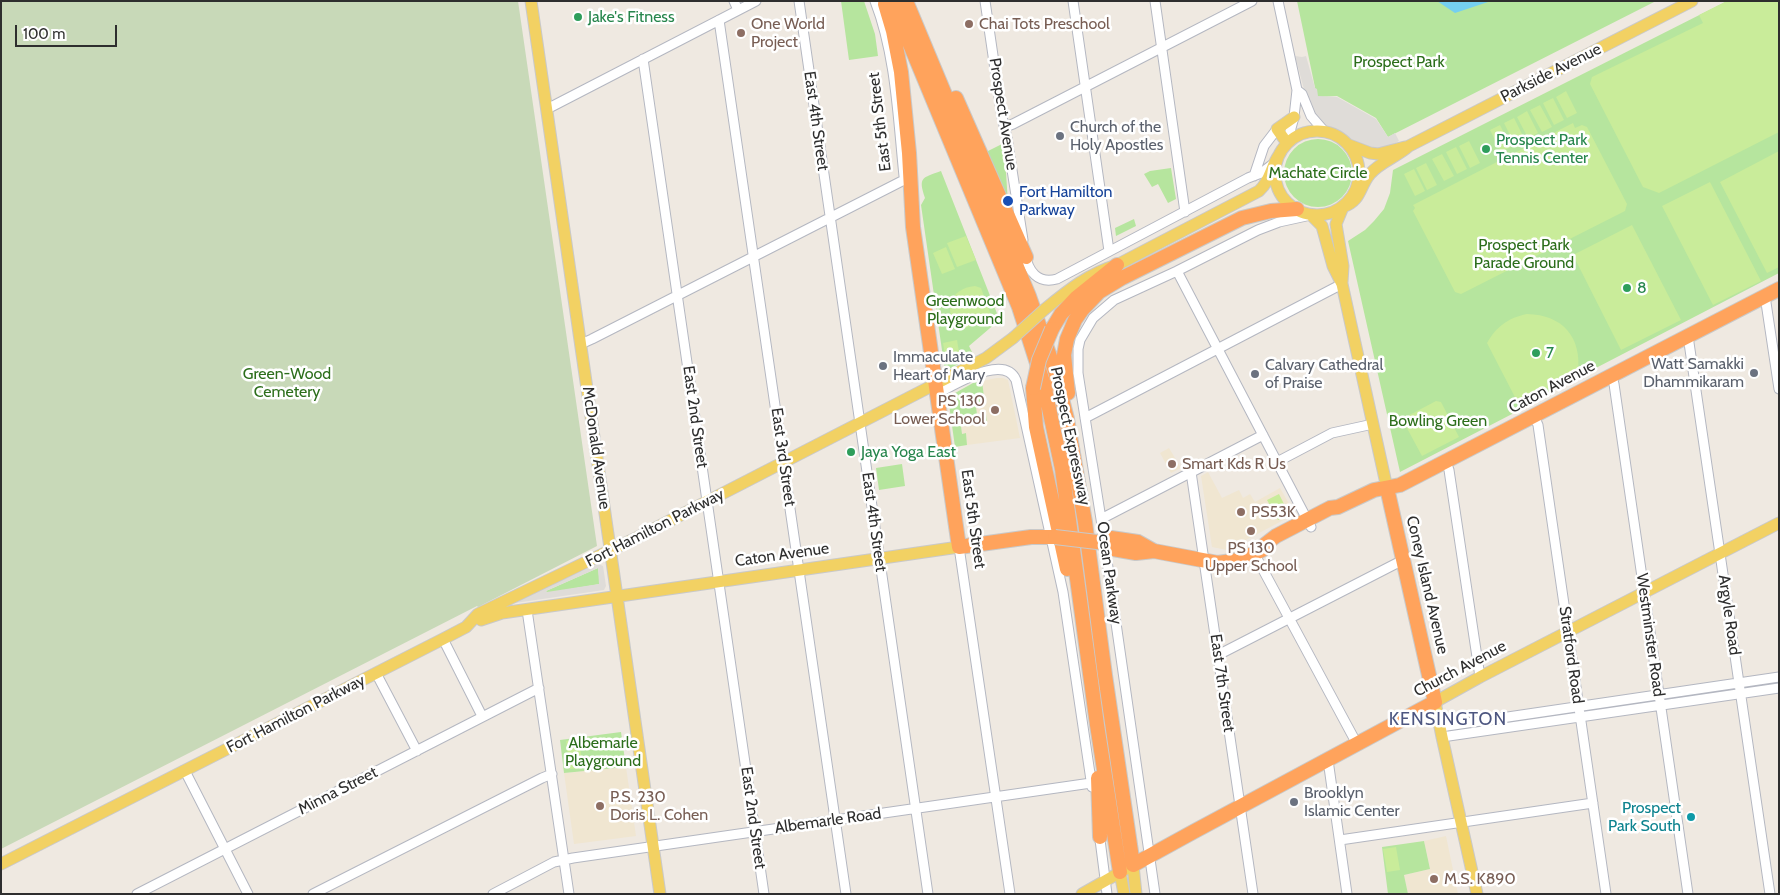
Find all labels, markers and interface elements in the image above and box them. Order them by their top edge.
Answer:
place label: Jake's Fitness [588,7,675,27]
marker: Jake's Fitness [572,11,584,23]
place label: One World Project [751,14,825,52]
place label: Chai Tots Preschool [979,14,1110,34]
scale bar [18,15,120,47]
marker: Chai Tots Preschool [963,18,975,30]
text: 100 m [23,25,65,43]
marker: One World Project [735,27,747,39]
street label: Parkside Avenue [1498,39,1604,107]
park label: Prospect Park [1353,52,1445,72]
street label: Prospect Avenue [985,57,1021,171]
street label: East 4th Street [800,70,832,172]
street label: East 5th Street [864,71,896,173]
place label: Church of the Holy Apostles [1070,117,1163,155]
marker: Church of the Holy Apostles [1054,130,1066,142]
place label: Prospect Park Tennis Center [1496,130,1588,168]
marker: Prospect Park Tennis Center [1480,143,1492,155]
park label: Machate Circle [1269,163,1367,183]
place label: Fort Hamilton Parkway [1019,182,1113,220]
marker: Fort Hamilton Parkway [1001,194,1015,208]
park label: Prospect Park Parade Ground [1474,235,1574,273]
place label: 8 [1637,278,1647,298]
marker: 8 [1621,282,1633,294]
park label: Greenwood Playground [926,291,1004,329]
place label: 7 [1546,343,1554,363]
place label: Immaculate Heart of Mary [893,347,985,385]
marker: 7 [1530,347,1542,359]
place label: Watt Samakki Dhammikaram [1643,354,1744,392]
place label: Calvary Cathedral of Praise [1265,355,1383,393]
street label: Caton Avenue [1506,356,1598,418]
marker: Immaculate Heart of Mary [877,360,889,372]
park label: Green-Wood Cemetery [243,364,331,402]
street label: East 2nd Street [678,365,712,469]
street label: Prospect Expressway [1046,365,1094,507]
marker: Watt Samakki Dhammikaram [1748,367,1760,379]
marker: Calvary Cathedral of Praise [1249,368,1261,380]
street label: McDonald Avenue [578,385,614,511]
place label: PS 130 Lower School [893,391,985,429]
marker: PS 130 Lower School [989,404,1001,416]
street label: East 3rd Street [767,407,799,507]
park label: Bowling Green [1389,411,1487,431]
place label: Jaya Yoga East [861,442,956,462]
marker: Jaya Yoga East [845,446,857,458]
place label: Smart Kds R Us [1182,454,1286,474]
marker: Smart Kds R Us [1166,458,1178,470]
street label: East 5th Street [957,468,989,570]
street label: East 4th Street [858,471,890,573]
street label: Fort Hamilton Parkway [583,485,727,571]
place label: PS53K [1251,502,1296,522]
marker: PS53K [1235,506,1247,518]
street label: Coney Island Avenue [1402,514,1452,656]
street label: Ocean Parkway [1092,520,1126,626]
marker: PS 130 Upper School [1245,525,1257,537]
place label: PS 130 Upper School [1205,538,1297,576]
street label: Caton Avenue [734,539,830,571]
street label: Westminster Road [1632,572,1668,698]
street label: Argyle Road [1714,574,1744,656]
street label: Stratford Road [1555,605,1587,705]
street label: East 7th Street [1206,633,1238,733]
street label: Church Avenue [1410,637,1510,701]
street label: Fort Hamilton Parkway [224,671,368,757]
district label: KENSINGTON [1388,709,1508,731]
park label: Albemarle Playground [565,733,641,771]
street label: Minna Street [295,763,381,819]
street label: East 2nd Street [736,766,770,870]
place label: Brooklyn Islamic Center [1304,783,1400,821]
place label: P.S. 230 Doris L. Cohen [610,787,708,825]
marker: Brooklyn Islamic Center [1288,796,1300,808]
place label: Prospect Park South [1608,798,1681,836]
marker: P.S. 230 Doris L. Cohen [594,800,606,812]
street label: Albemarle Road [773,804,883,838]
marker: Prospect Park South [1685,811,1697,823]
place label: M.S. K890 [1444,869,1516,889]
marker: M.S. K890 [1428,873,1440,885]

